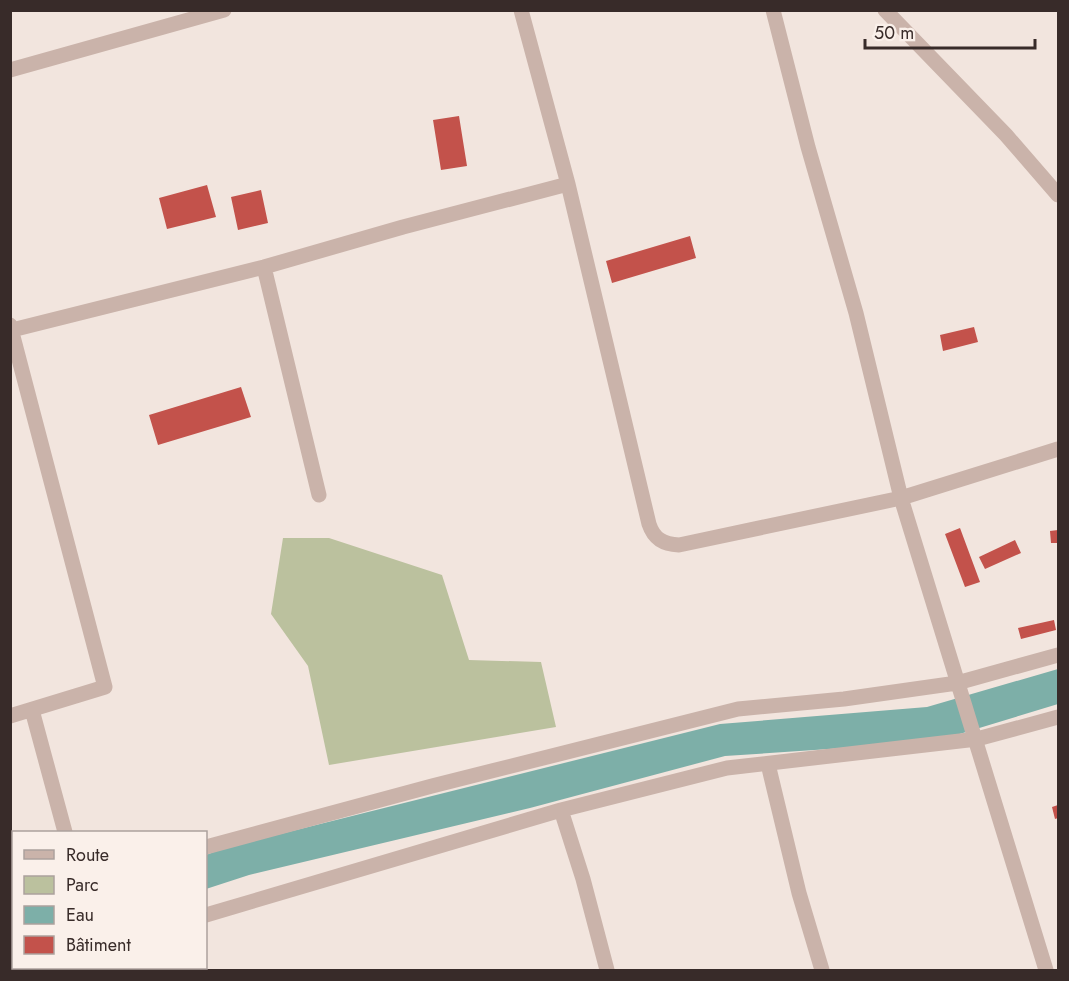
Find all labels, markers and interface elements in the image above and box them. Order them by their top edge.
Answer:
scale bar [865,12,1034,50]
text: 50 m [874,20,914,46]
legend [12,831,207,969]
text: Route [66,842,109,868]
text: Parc [66,872,99,898]
text: Eau [66,902,94,928]
text: Bâtiment [66,932,132,958]

